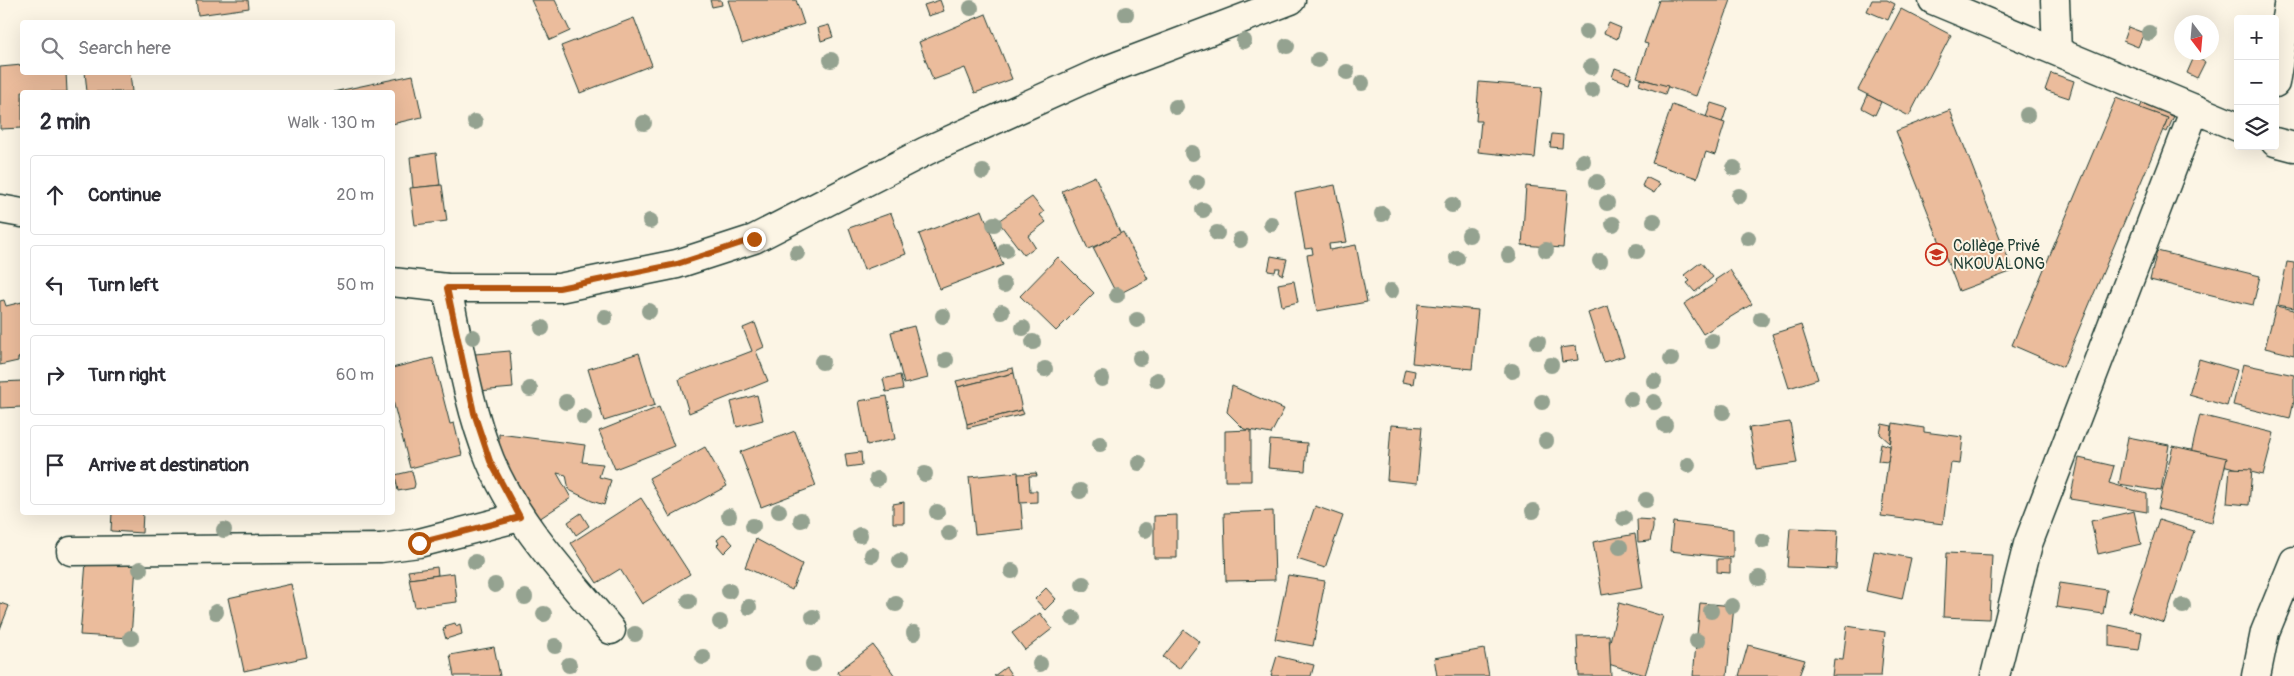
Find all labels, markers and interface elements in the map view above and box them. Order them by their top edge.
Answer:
north arrow [2174,15,2219,60]
map controls [2234,15,2279,150]
button: + [2234,15,2279,60]
search box [20,20,395,75]
icon: search [38,34,66,62]
text: Search here [78,36,171,60]
button: − [2234,60,2279,105]
button: layers [2234,105,2279,150]
text: 2 min [40,109,90,136]
text: Walk · 130 m [288,113,375,133]
icon: ahead [41,181,69,209]
text: Continue [88,183,161,207]
text: 20 m [336,185,374,205]
route end [743,228,766,251]
place label: Collège Privé NKOUALONG [1953,236,2045,274]
school or university icon: Collège Privé NKOUALONG [1925,243,1949,267]
icon: left [41,271,69,299]
text: Turn left [88,273,158,297]
text: 50 m [337,275,374,295]
icon: right [41,361,69,389]
text: Turn right [88,363,166,387]
text: 60 m [336,365,374,385]
icon: arrive [41,451,69,479]
text: Arrive at destination [88,453,249,477]
route start [408,532,431,555]

